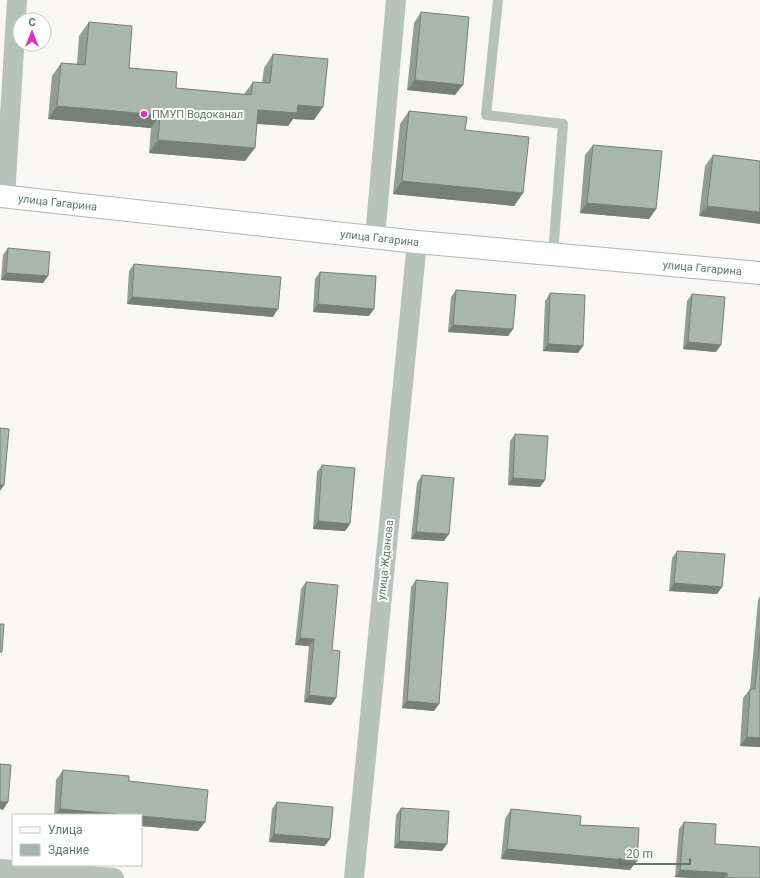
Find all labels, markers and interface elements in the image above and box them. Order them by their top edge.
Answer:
north arrow [12,12,52,52]
text: С [28,16,36,29]
place label: ПМУП Водоканал [152,108,243,121]
marker: ПМУП Водоканал [139,109,149,119]
street label: улица Гагарина [17,192,98,214]
street label: улица Гагарина [339,228,420,249]
street label: улица Гагарина [662,258,742,278]
street label: улица Жданова [375,519,396,601]
legend [12,814,142,866]
text: Улица [48,823,83,837]
scale bar [620,840,690,866]
text: Здание [48,843,89,857]
text: 20 m [626,847,653,861]

